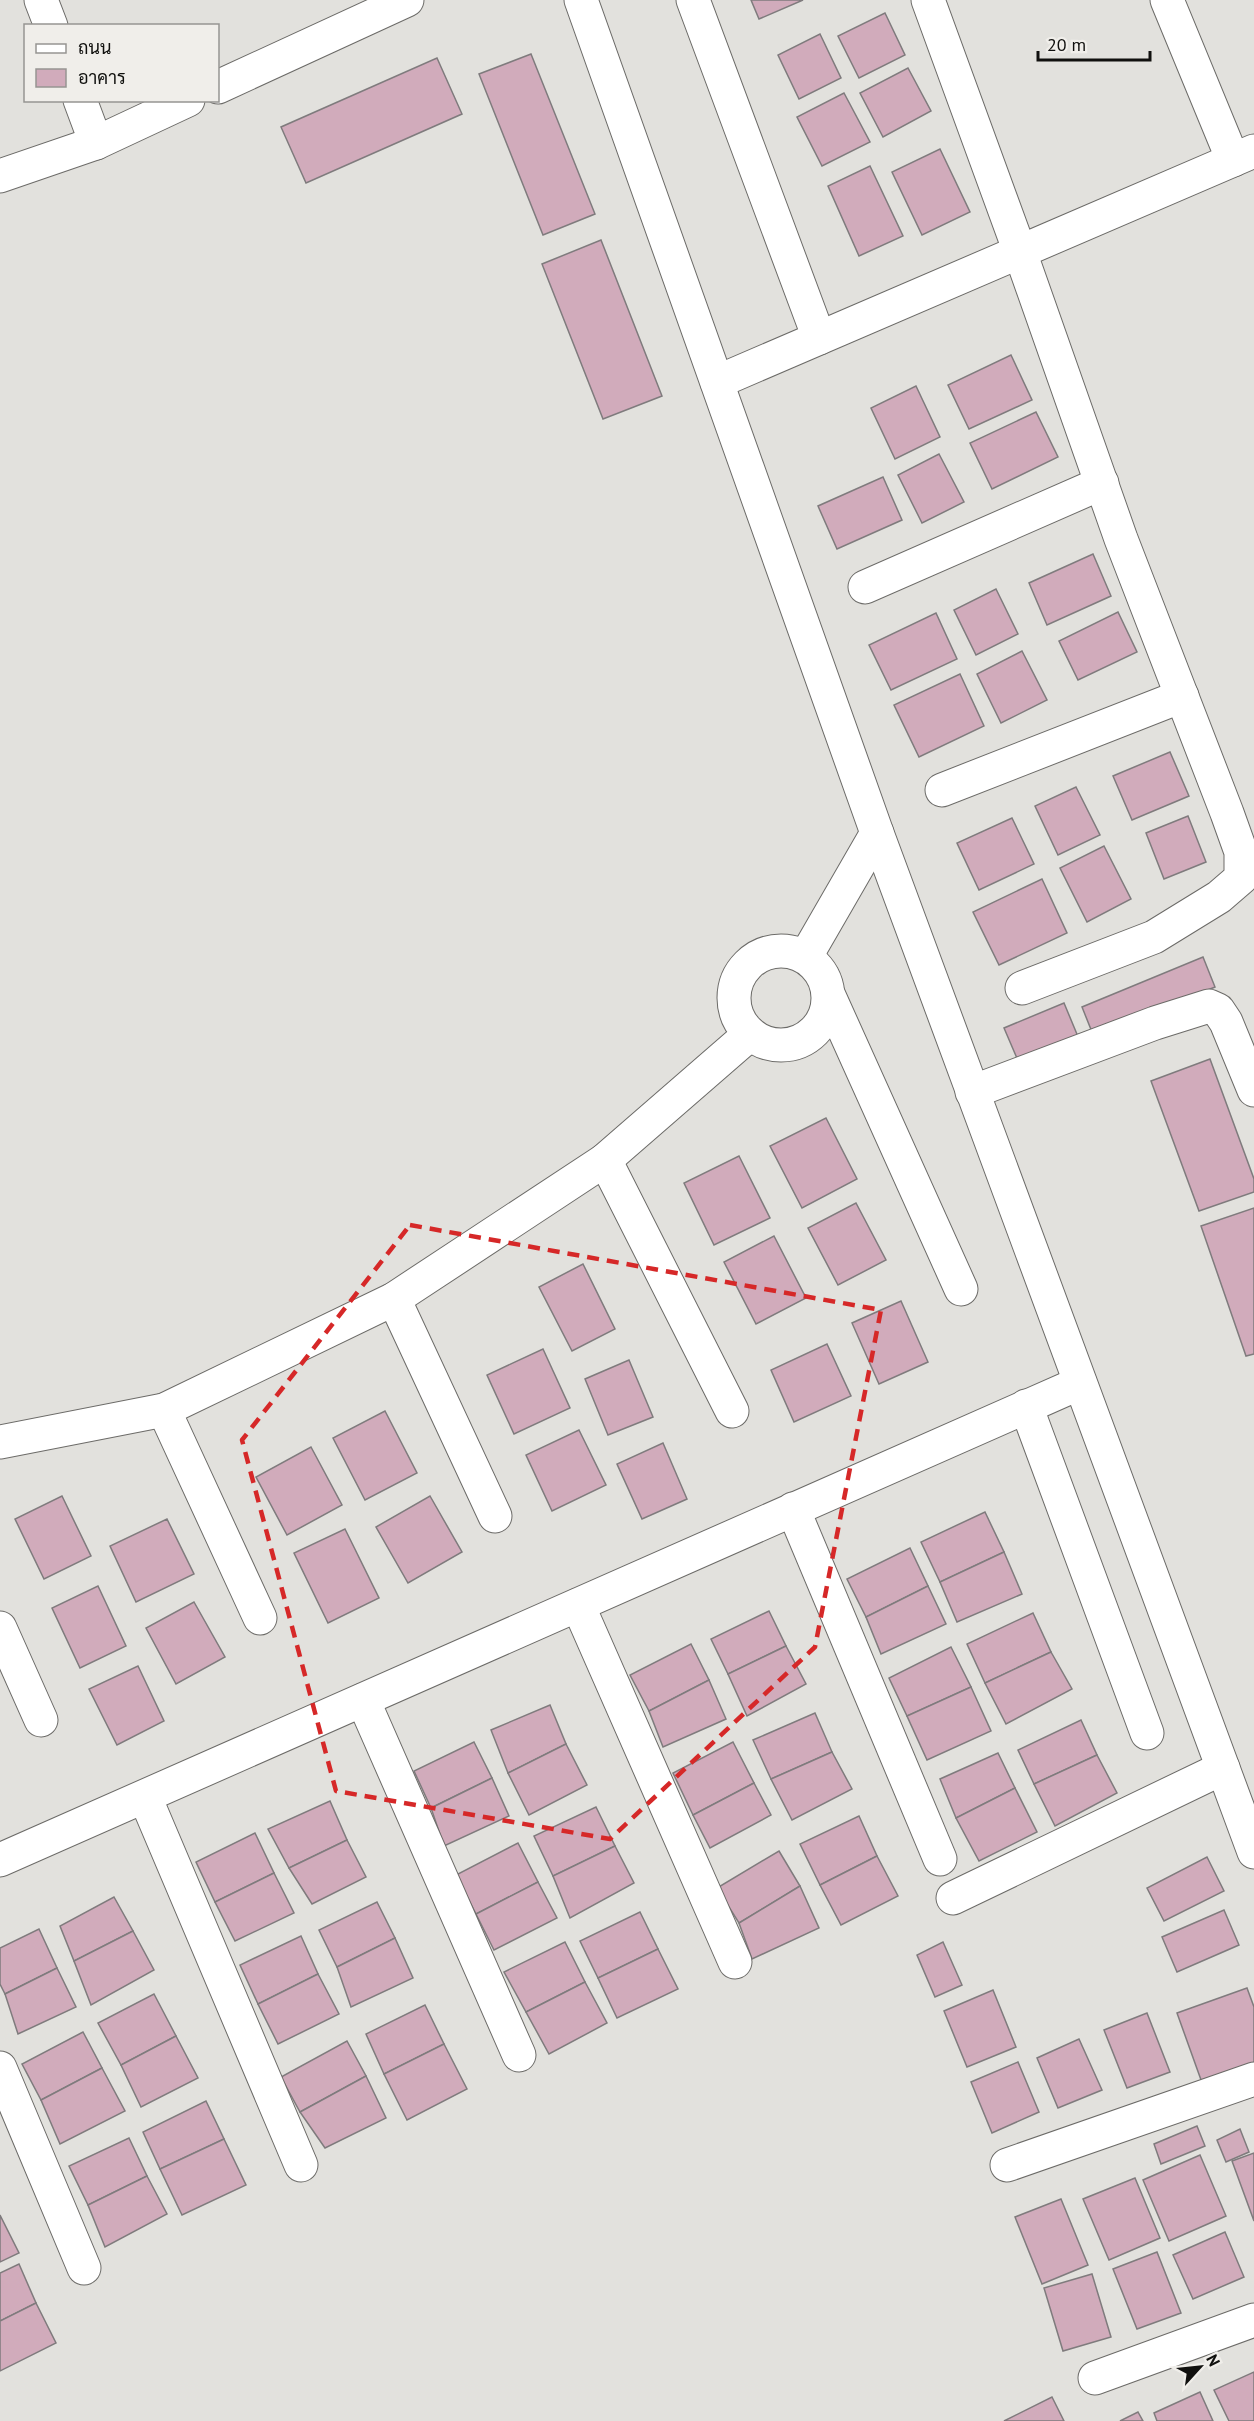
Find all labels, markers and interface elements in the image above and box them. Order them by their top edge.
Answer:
legend [24,24,219,102]
scale bar [1038,24,1150,62]
text: 20 m [1047,33,1086,56]
text: ถนน [78,36,111,59]
text: อาคาร [78,66,126,89]
north arrow [1170,2337,1230,2397]
text: N [1202,2351,1225,2369]

